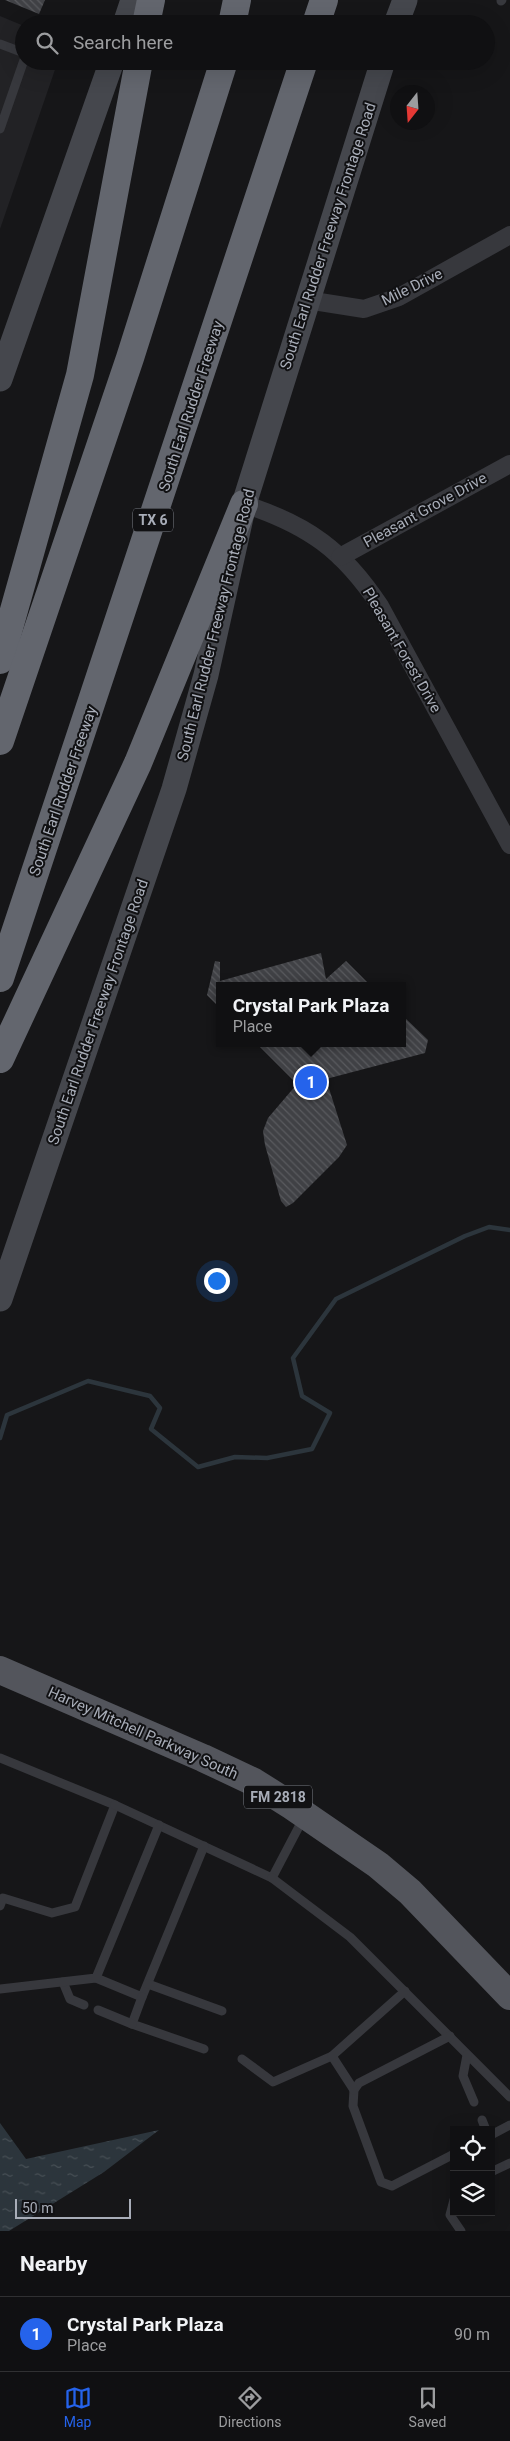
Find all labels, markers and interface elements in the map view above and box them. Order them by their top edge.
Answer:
search box [15,15,495,70]
icon: search [33,29,61,57]
text: Search here [73,31,173,54]
north arrow [390,85,435,130]
street label: South Earl Rudder Freeway Frontage Road [276,100,380,372]
street label: Mile Drive [378,264,446,310]
street label: South Earl Rudder Freeway [155,318,227,494]
street label: Pleasant Grove Drive [360,469,490,551]
street label: South Earl Rudder Freeway Frontage Road [173,487,259,763]
road number: TX 6 [133,508,173,532]
street label: Pleasant Forest Drive [359,584,445,716]
street label: South Earl Rudder Freeway [25,704,101,878]
street label: South Earl Rudder Freeway Frontage Road [44,877,152,1147]
popup [216,982,406,1047]
text: Crystal Park Plaza [233,994,389,1017]
text: Place [233,1017,272,1036]
pin: 1 [295,1063,327,1101]
your location [204,1268,230,1294]
street label: Harvey Mitchell Parkway South [45,1683,241,1783]
road number: FM 2818 [244,1785,312,1808]
map controls [450,2126,495,2216]
button: locate [450,2126,495,2171]
button: layers [450,2171,495,2216]
scale bar [15,2196,131,2219]
text: 50 m [22,2200,54,2216]
text: Nearby [20,2252,87,2276]
text: Crystal Park Plaza [67,2313,224,2336]
text: 1 [31,2325,41,2344]
text: 90 m [454,2325,490,2344]
text: Place [67,2336,107,2355]
tab: Map [64,2384,92,2430]
tab: Directions [219,2384,282,2430]
tab: Saved [409,2384,446,2430]

